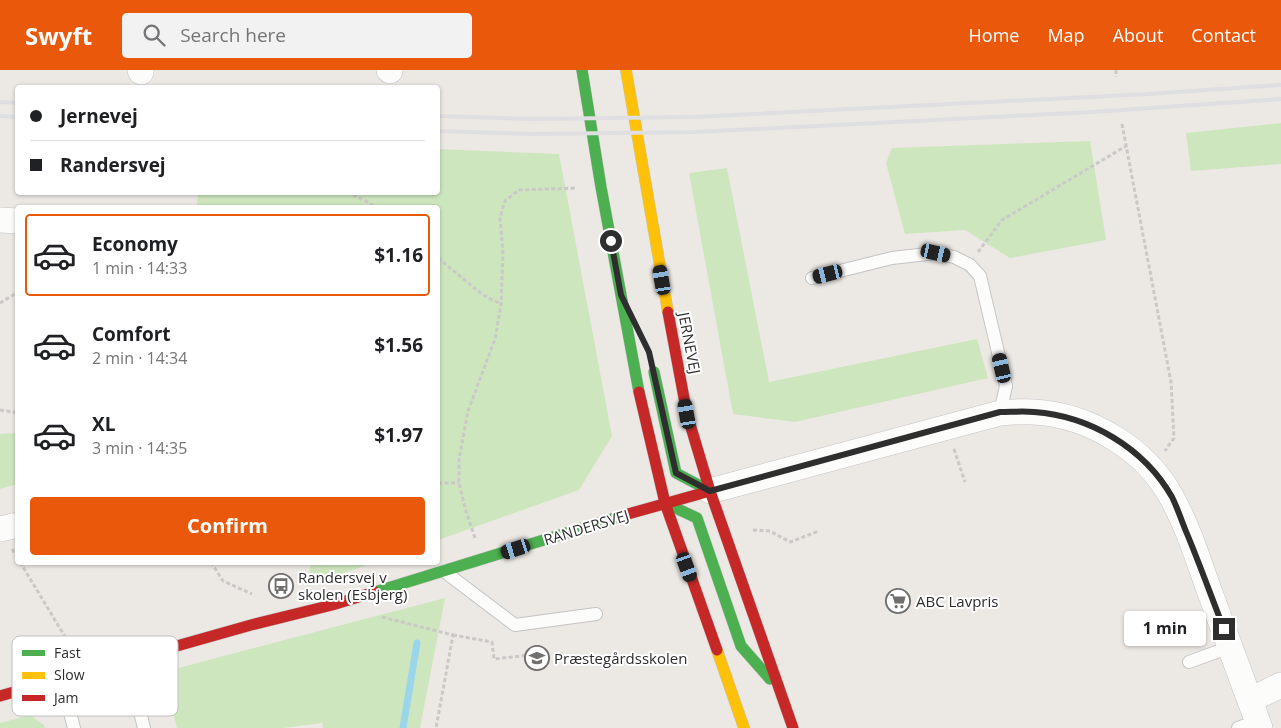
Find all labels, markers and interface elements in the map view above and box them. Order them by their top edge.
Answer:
search box [122,13,472,58]
text: Swyft [25,19,92,52]
icon: search [140,21,168,49]
text: Search here [180,22,286,48]
text: Home [969,23,1019,47]
text: Map [1047,23,1085,47]
text: About [1113,23,1163,47]
text: Contact [1191,23,1256,47]
text: Jernevej [60,103,138,129]
text: Randersvej [60,152,166,178]
route start [600,230,622,252]
text: Economy [92,231,178,257]
icon: car [32,233,77,278]
text: $1.16 [374,242,423,268]
car [919,242,952,264]
text: 1 min · 14:33 [92,257,187,279]
car [811,263,844,285]
car [652,264,671,296]
street label: JERNEVEJ [674,308,706,376]
text: Comfort [92,321,171,347]
icon: car [32,323,77,368]
text: $1.56 [374,332,423,358]
text: 2 min · 14:34 [92,347,187,369]
car [991,352,1012,384]
car [677,398,696,430]
text: XL [92,411,115,437]
icon: car [32,413,77,458]
text: $1.97 [374,422,423,448]
text: 3 min · 14:35 [92,437,187,459]
button: Confirm [30,497,425,555]
street label: RANDERSVEJ [541,505,631,549]
car [499,537,532,561]
car [674,550,699,584]
place label: Randersvej v skolen (Esbjerg) [298,567,407,604]
bus stop icon: Randersvej v skolen (Esbjerg) [268,573,294,599]
supermarket icon: ABC Lavpris [885,588,911,614]
place label: ABC Lavpris [916,591,998,611]
callout: 1 min [1124,612,1206,646]
text: 1 min [1143,617,1187,639]
route end [1213,618,1235,640]
legend [12,636,178,716]
text: Fast [54,643,81,662]
school or university icon: Præstegårdsskolen [524,645,550,671]
place label: Præstegårdsskolen [554,648,687,668]
text: Slow [54,665,85,684]
text: Jam [52,688,79,707]

